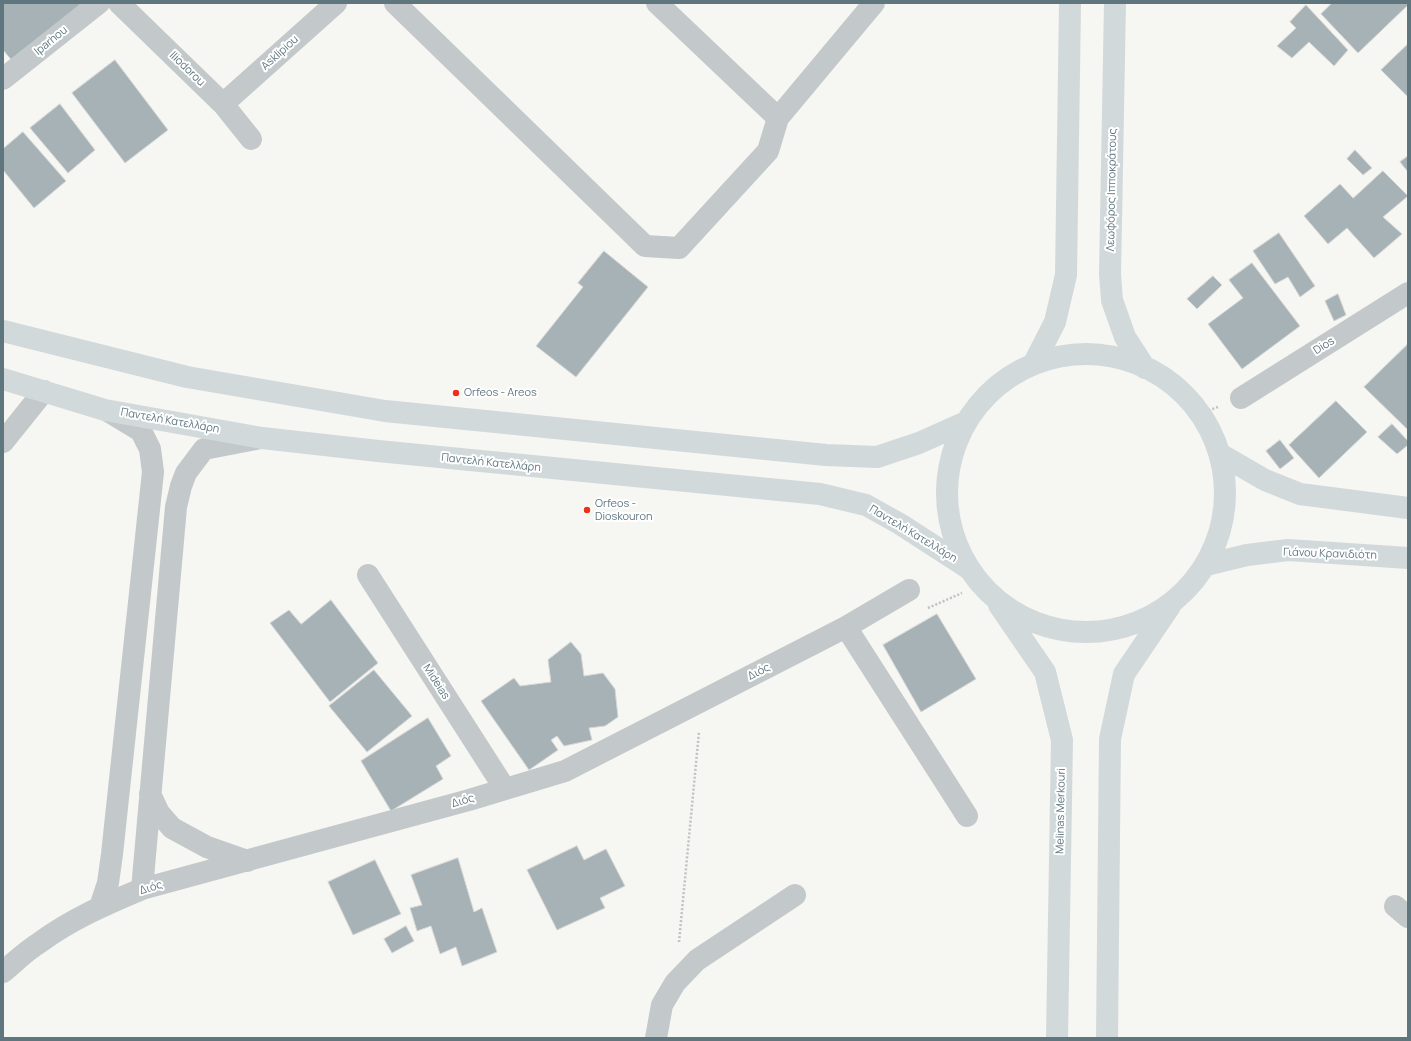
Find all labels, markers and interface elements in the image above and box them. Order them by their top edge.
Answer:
street label: Iparhou [32,24,70,58]
street label: Asklipiou [259,33,301,73]
street label: Iliodorou [167,49,207,89]
street label: Λεωφόρος Ιπποκράτους [1104,128,1120,252]
street label: Dios [1311,335,1337,357]
place label: Orfeos - Areos [464,386,537,400]
marker: Orfeos - Areos [451,388,461,398]
street label: Παντελή Κατελλάρη [120,406,220,436]
street label: Παντελή Κατελλάρη [441,451,541,475]
place label: Orfeos - Dioskouron [595,497,652,523]
street label: Παντελή Κατελλάρη [867,503,959,565]
marker: Orfeos - Dioskouron [582,505,592,515]
street label: Γιάνου Κρανιδιότη [1283,546,1377,562]
street label: Διός [746,661,772,683]
street label: Mideias [420,662,452,702]
street label: Melinas Merkouri [1054,768,1068,854]
street label: Διός [450,791,476,811]
street label: Διός [138,878,164,898]

